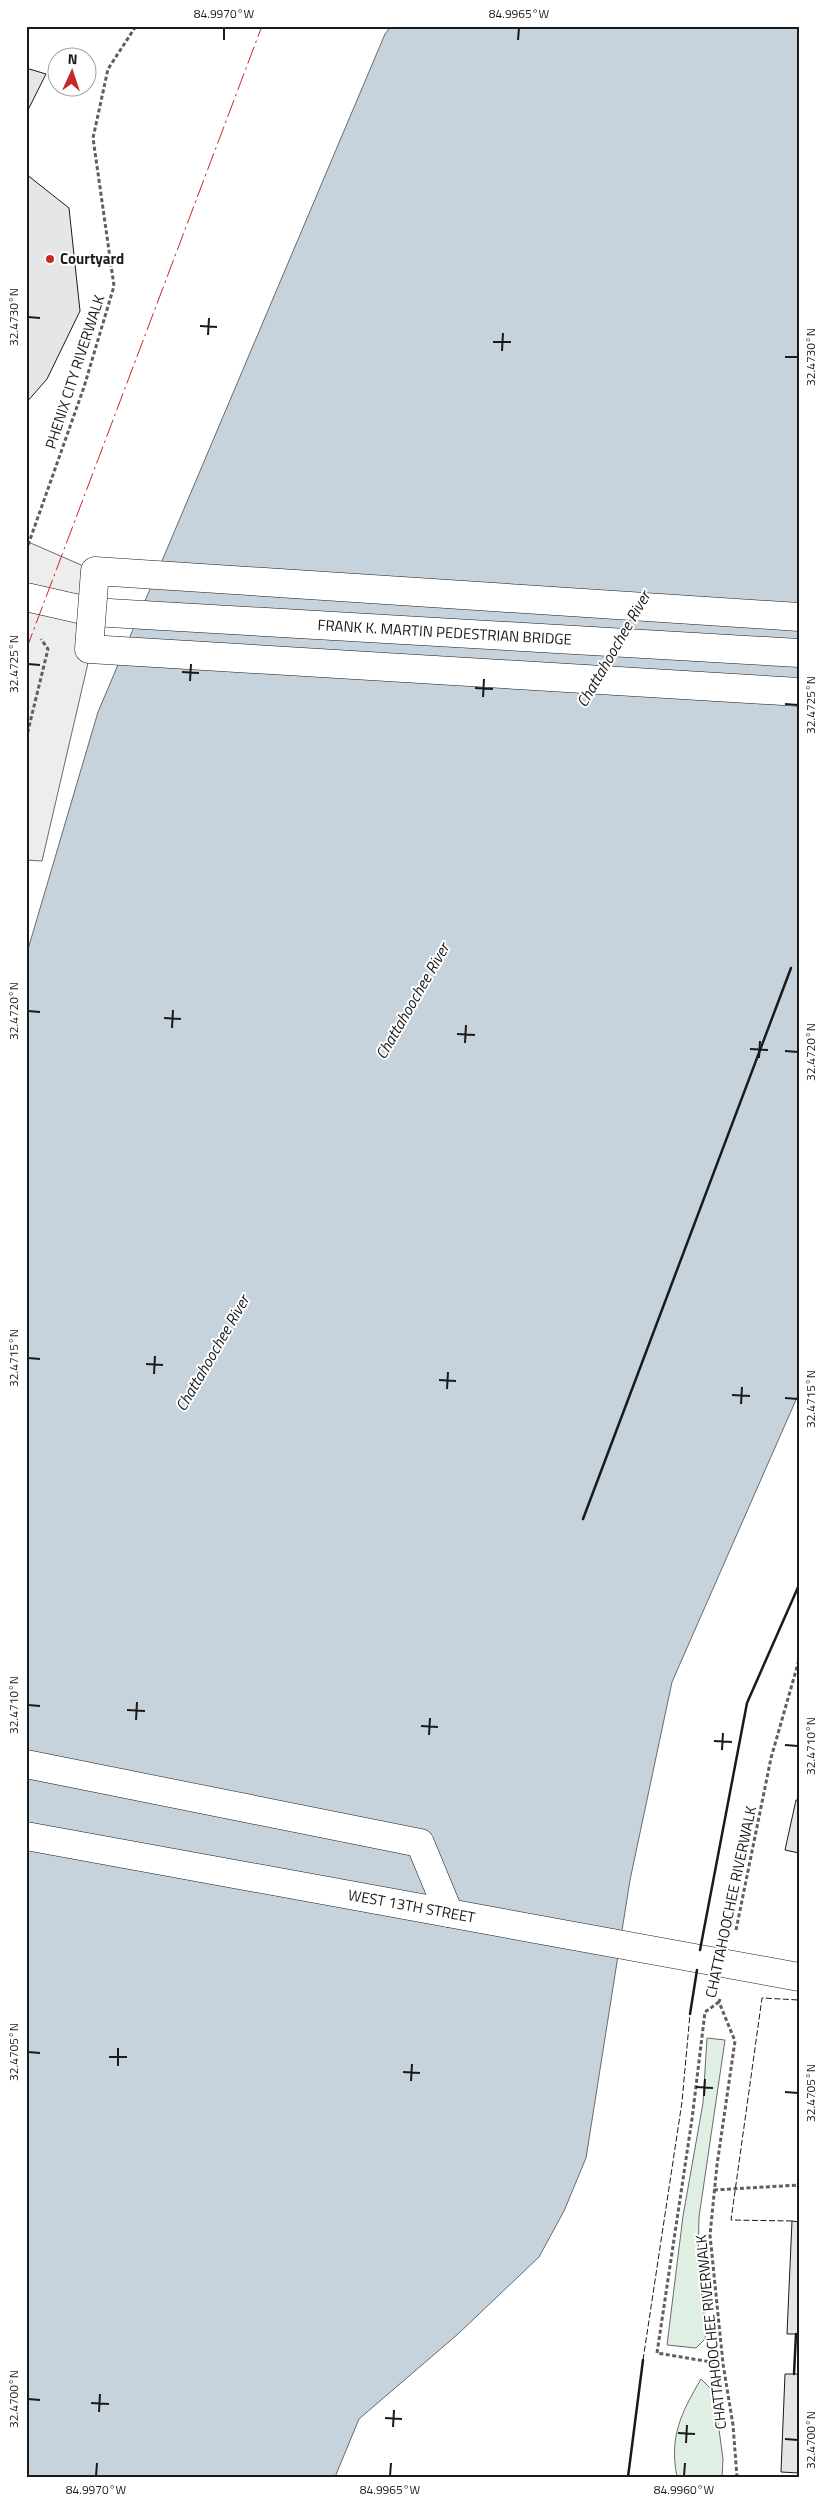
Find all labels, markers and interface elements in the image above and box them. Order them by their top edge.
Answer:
text: 84.9970°W [194,4,254,23]
text: 84.9965°W [489,4,549,23]
north arrow [48,48,98,98]
text: N [67,48,78,69]
place label: Courtyard [60,247,124,270]
marker: Courtyard [44,253,56,265]
text: 32.4730°N [4,288,23,346]
street label: PHENIX CITY RIVERWALK [39,291,110,452]
text: 32.4730°N [801,328,820,386]
water label: Chattahoochee River [570,585,657,712]
street label: FRANK K. MARTIN PEDESTRIAN BRIDGE [317,613,573,651]
text: 32.4725°N [4,635,23,693]
text: 32.4725°N [801,676,820,734]
water label: Chattahoochee River [369,937,456,1064]
text: 32.4720°N [4,982,23,1040]
text: 32.4720°N [801,1023,820,1081]
water label: Chattahoochee River [169,1289,256,1416]
text: 32.4715°N [4,1329,23,1387]
text: 32.4715°N [801,1370,820,1428]
text: 32.4710°N [4,1676,23,1734]
text: 32.4710°N [801,1717,820,1775]
street label: CHATTAHOOCHEE RIVERWALK [699,1803,762,2000]
street label: WEST 13TH STREET [346,1883,477,1929]
text: 32.4705°N [4,2023,23,2081]
text: 32.4705°N [801,2064,820,2122]
street label: CHATTAHOOCHEE RIVERWALK [689,2233,732,2430]
text: 32.4700°N [4,2370,23,2428]
text: 32.4700°N [801,2411,820,2469]
text: 84.9970°W [66,2480,126,2499]
text: 84.9965°W [360,2480,420,2499]
text: 84.9960°W [654,2480,714,2499]

